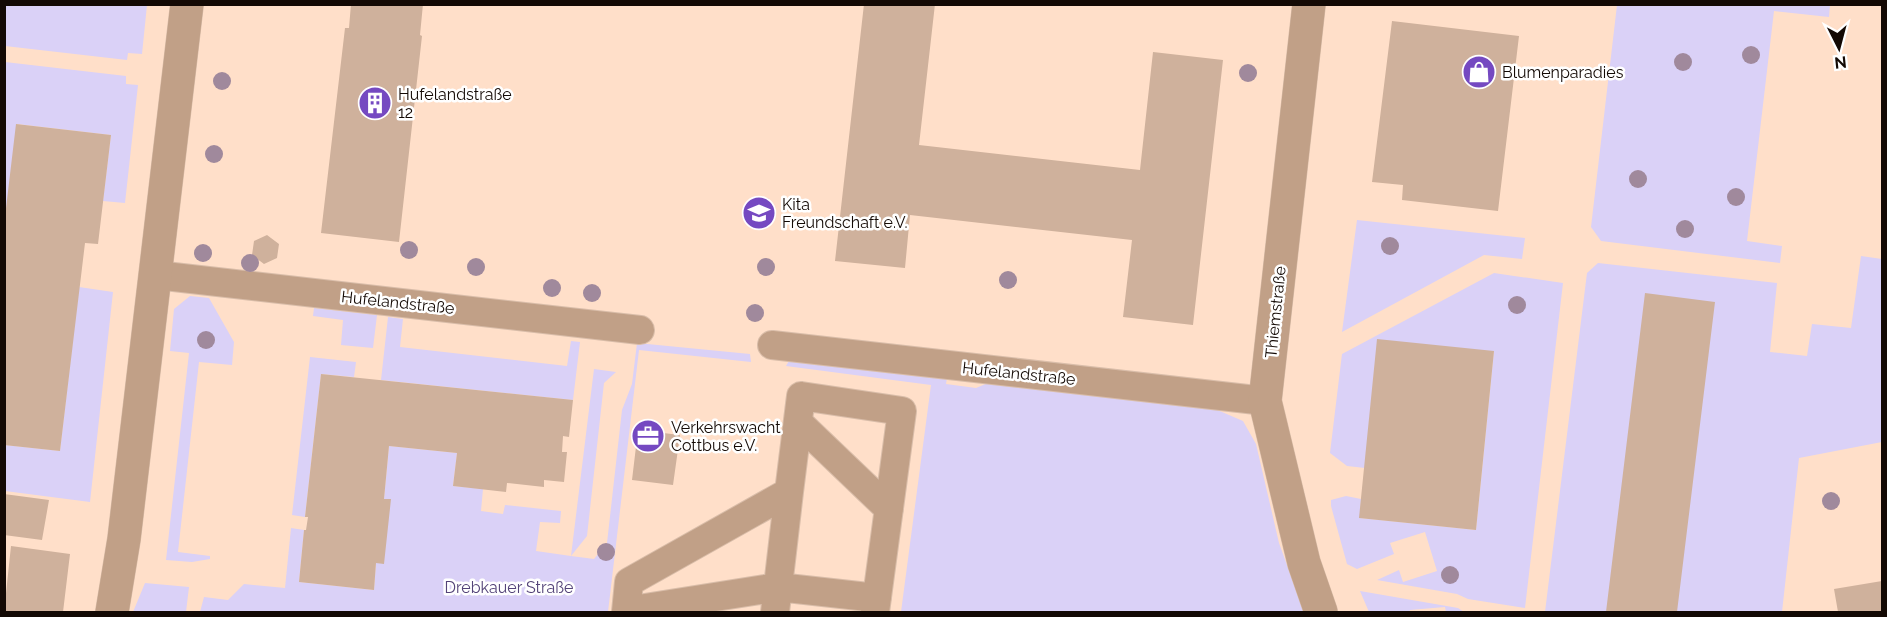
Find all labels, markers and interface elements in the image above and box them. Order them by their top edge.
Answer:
north arrow [1809,18,1869,78]
text: N [1833,52,1848,73]
shop icon: Blumenparadies [1461,54,1497,90]
place label: Blumenparadies [1502,63,1624,82]
building icon: Hufelandstraße 12 [357,85,393,121]
place label: Hufelandstraße 12 [398,85,512,122]
school or university icon: Kita Freundschaft e.V. [741,195,777,231]
place label: Kita Freundschaft e.V. [782,195,908,232]
street label: Thiemstraße [1261,265,1290,359]
street label: Hufelandstraße [340,287,455,318]
street label: Hufelandstraße [961,358,1076,389]
office icon: Verkehrswacht Cottbus e.V. [630,418,666,454]
place label: Verkehrswacht Cottbus e.V. [671,418,781,455]
park label: Drebkauer Straße [445,578,573,597]

